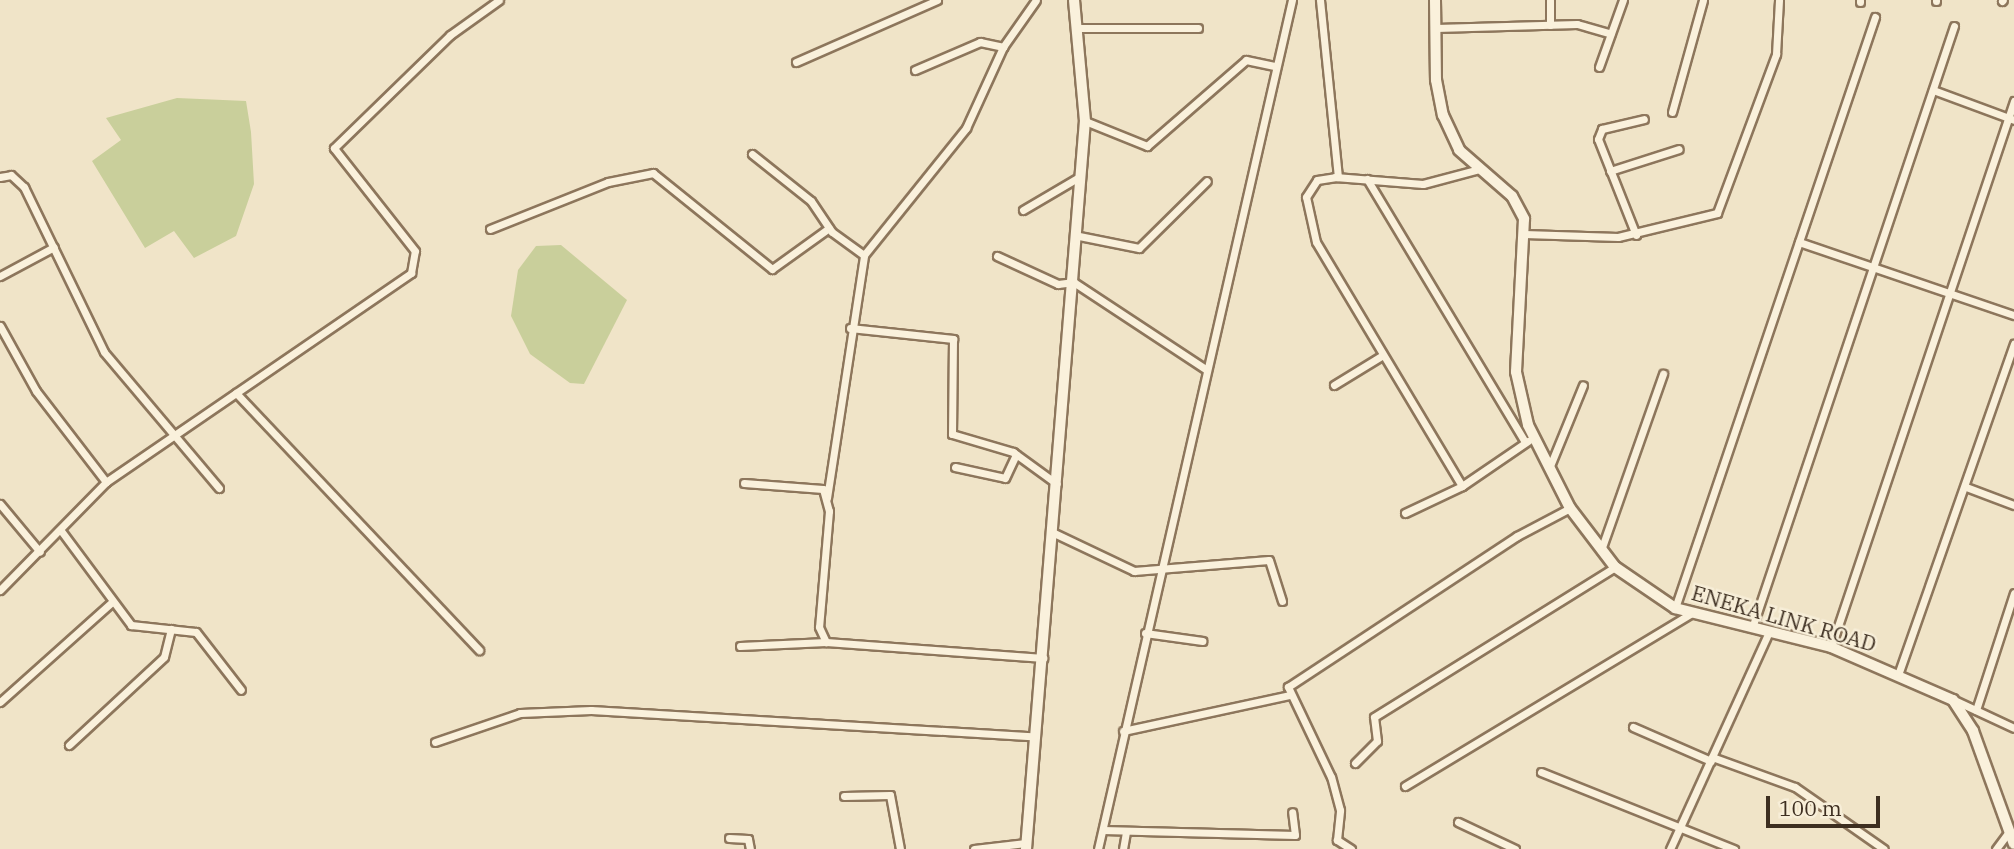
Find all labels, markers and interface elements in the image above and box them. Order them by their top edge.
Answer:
street label: ENEKA LINK ROAD [1689,580,1879,656]
scale bar [1769,782,1883,826]
text: 100 m [1779,794,1842,822]

